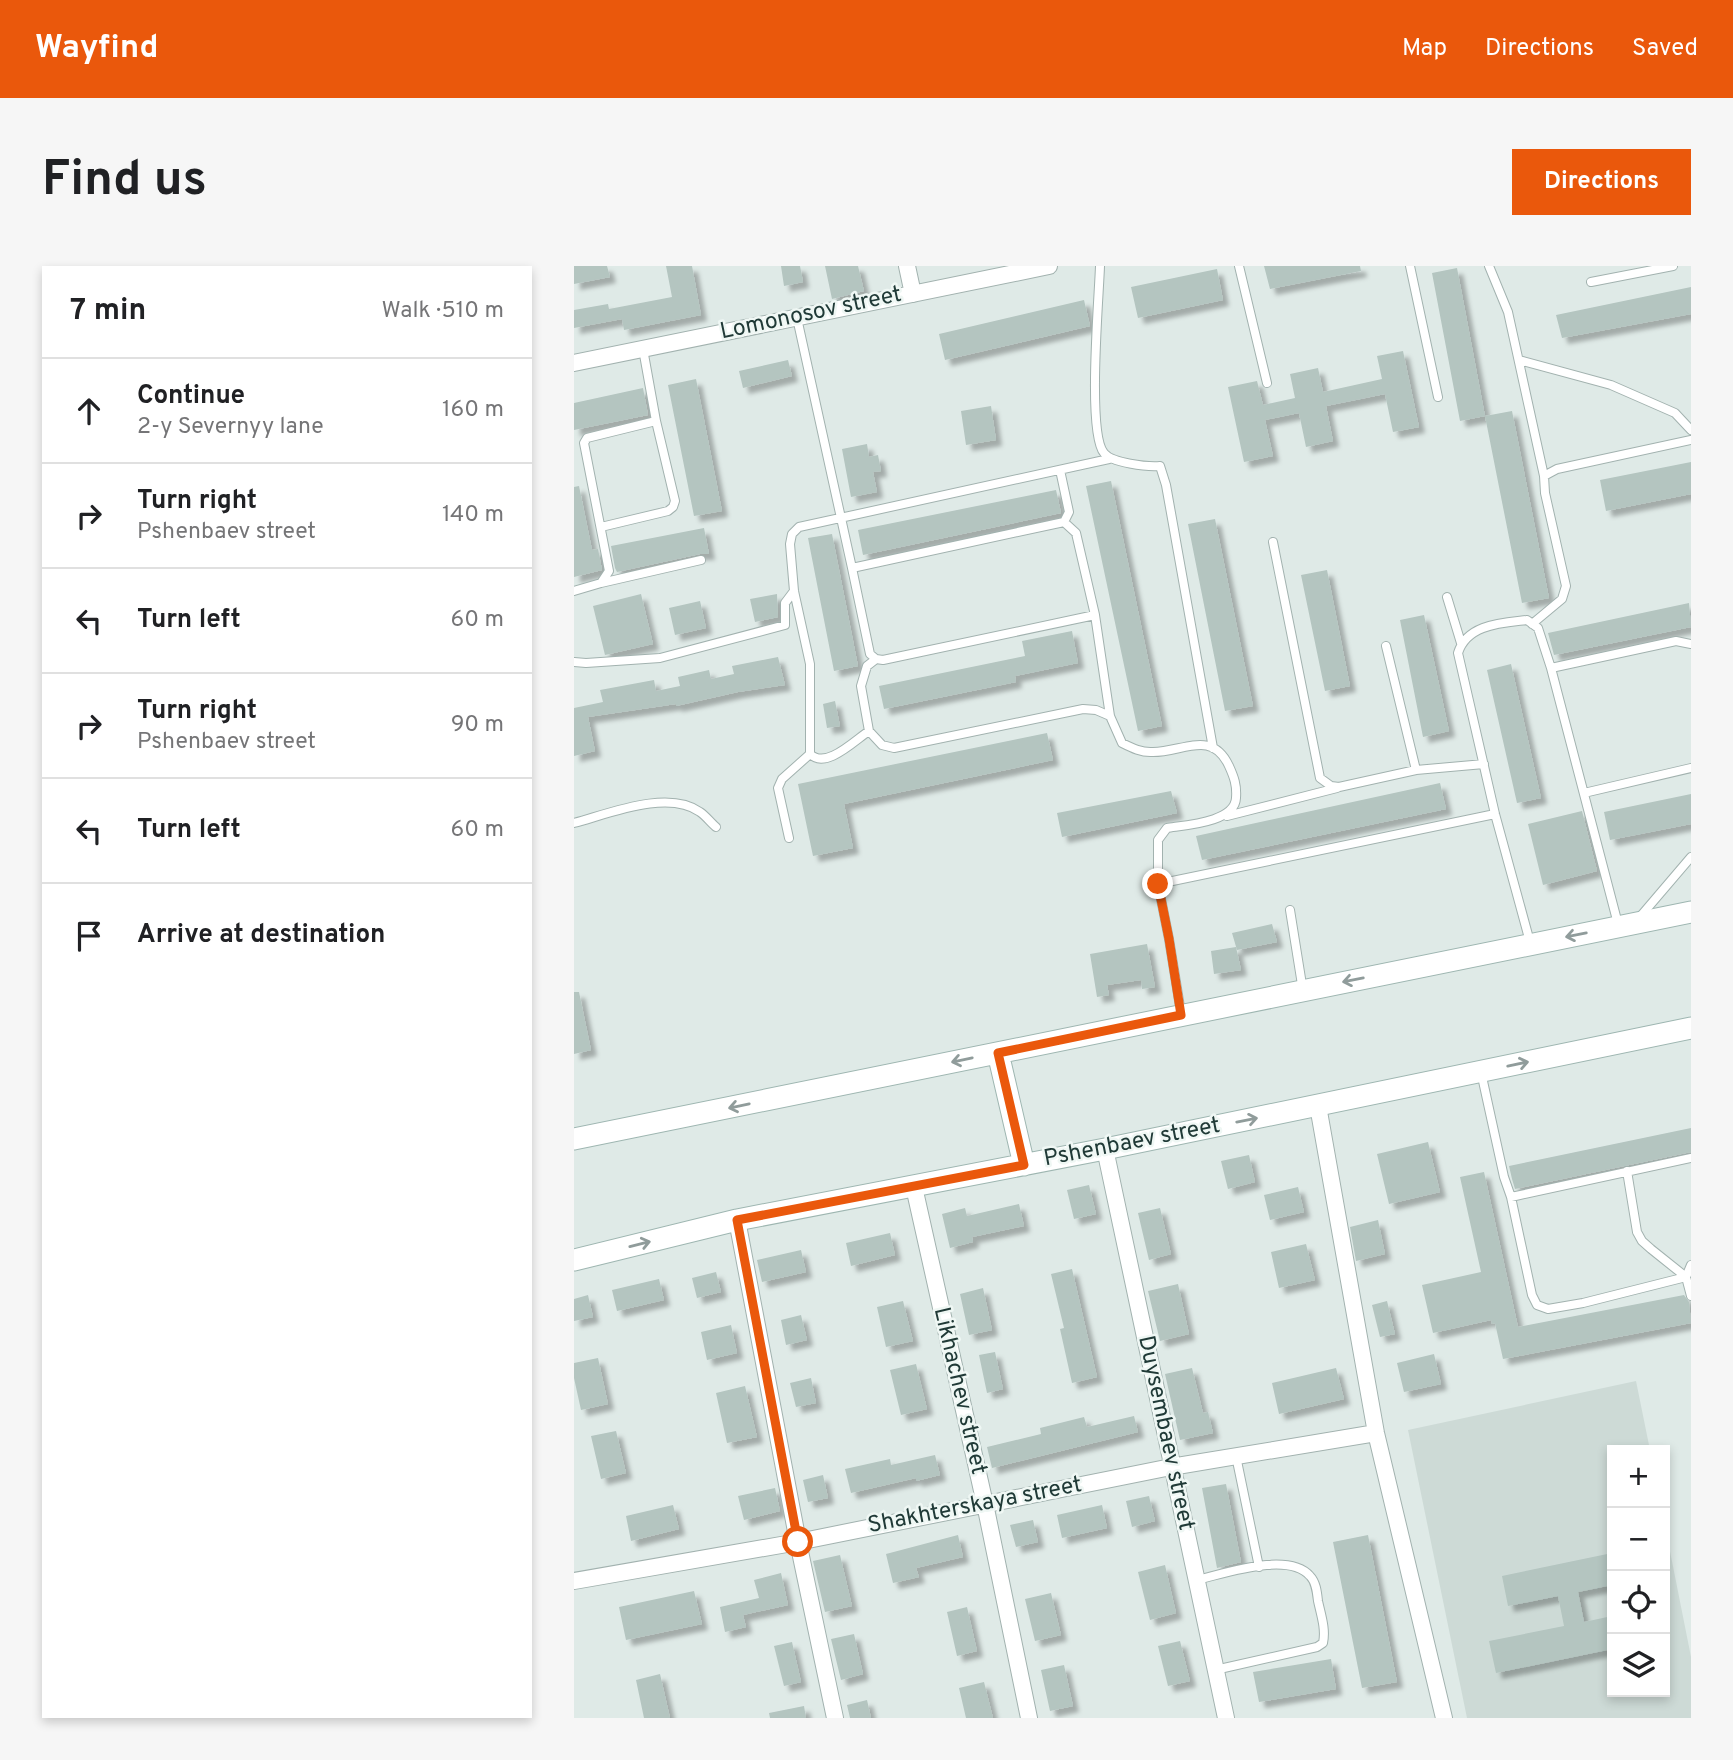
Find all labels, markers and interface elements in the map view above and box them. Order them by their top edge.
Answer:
text: Wayfind [35,28,158,70]
text: Map [1402,34,1447,64]
text: Directions [1485,34,1594,64]
text: Saved [1632,34,1698,64]
button: Directions [1512,149,1691,215]
text: Find us [42,151,207,213]
street label: Lomonosov street [718,281,904,347]
text: 7 min [70,293,146,330]
text: Walk · 510 m [382,297,504,326]
text: Continue [137,380,245,413]
icon: ahead [70,392,108,430]
text: 160 m [442,396,504,425]
text: 2-y Severnyy lane [137,413,324,442]
text: Turn right [137,485,257,518]
icon: right [70,497,108,535]
text: 140 m [442,501,504,530]
text: Pshenbaev street [137,518,316,547]
icon: left [70,602,108,640]
text: Turn left [137,604,241,637]
text: 60 m [451,606,504,635]
text: Turn right [137,695,257,728]
icon: right [70,707,108,745]
text: 90 m [451,711,504,740]
text: Pshenbaev street [137,728,316,757]
icon: left [70,812,108,850]
text: Turn left [137,814,241,847]
text: 60 m [451,816,504,845]
route end [1142,868,1173,899]
icon: arrive [70,917,108,955]
text: Arrive at destination [137,919,385,952]
one-way arrow [1565,929,1588,943]
one-way arrow [1342,974,1365,988]
one-way arrow [951,1054,974,1068]
one-way arrow [1506,1057,1529,1071]
one-way arrow [728,1099,751,1113]
street label: Pshenbaev street [1041,1112,1223,1174]
one-way arrow [1235,1113,1258,1127]
one-way arrow [628,1237,651,1250]
street label: Likhachev street [926,1305,992,1477]
street label: Duysembaev street [1130,1333,1200,1533]
map controls [1607,1445,1670,1697]
button: + [1607,1445,1670,1508]
street label: Shakhterskaya street [865,1471,1085,1541]
button: − [1607,1508,1670,1571]
route start [782,1526,813,1557]
button: locate [1607,1571,1670,1634]
button: layers [1607,1634,1670,1697]

